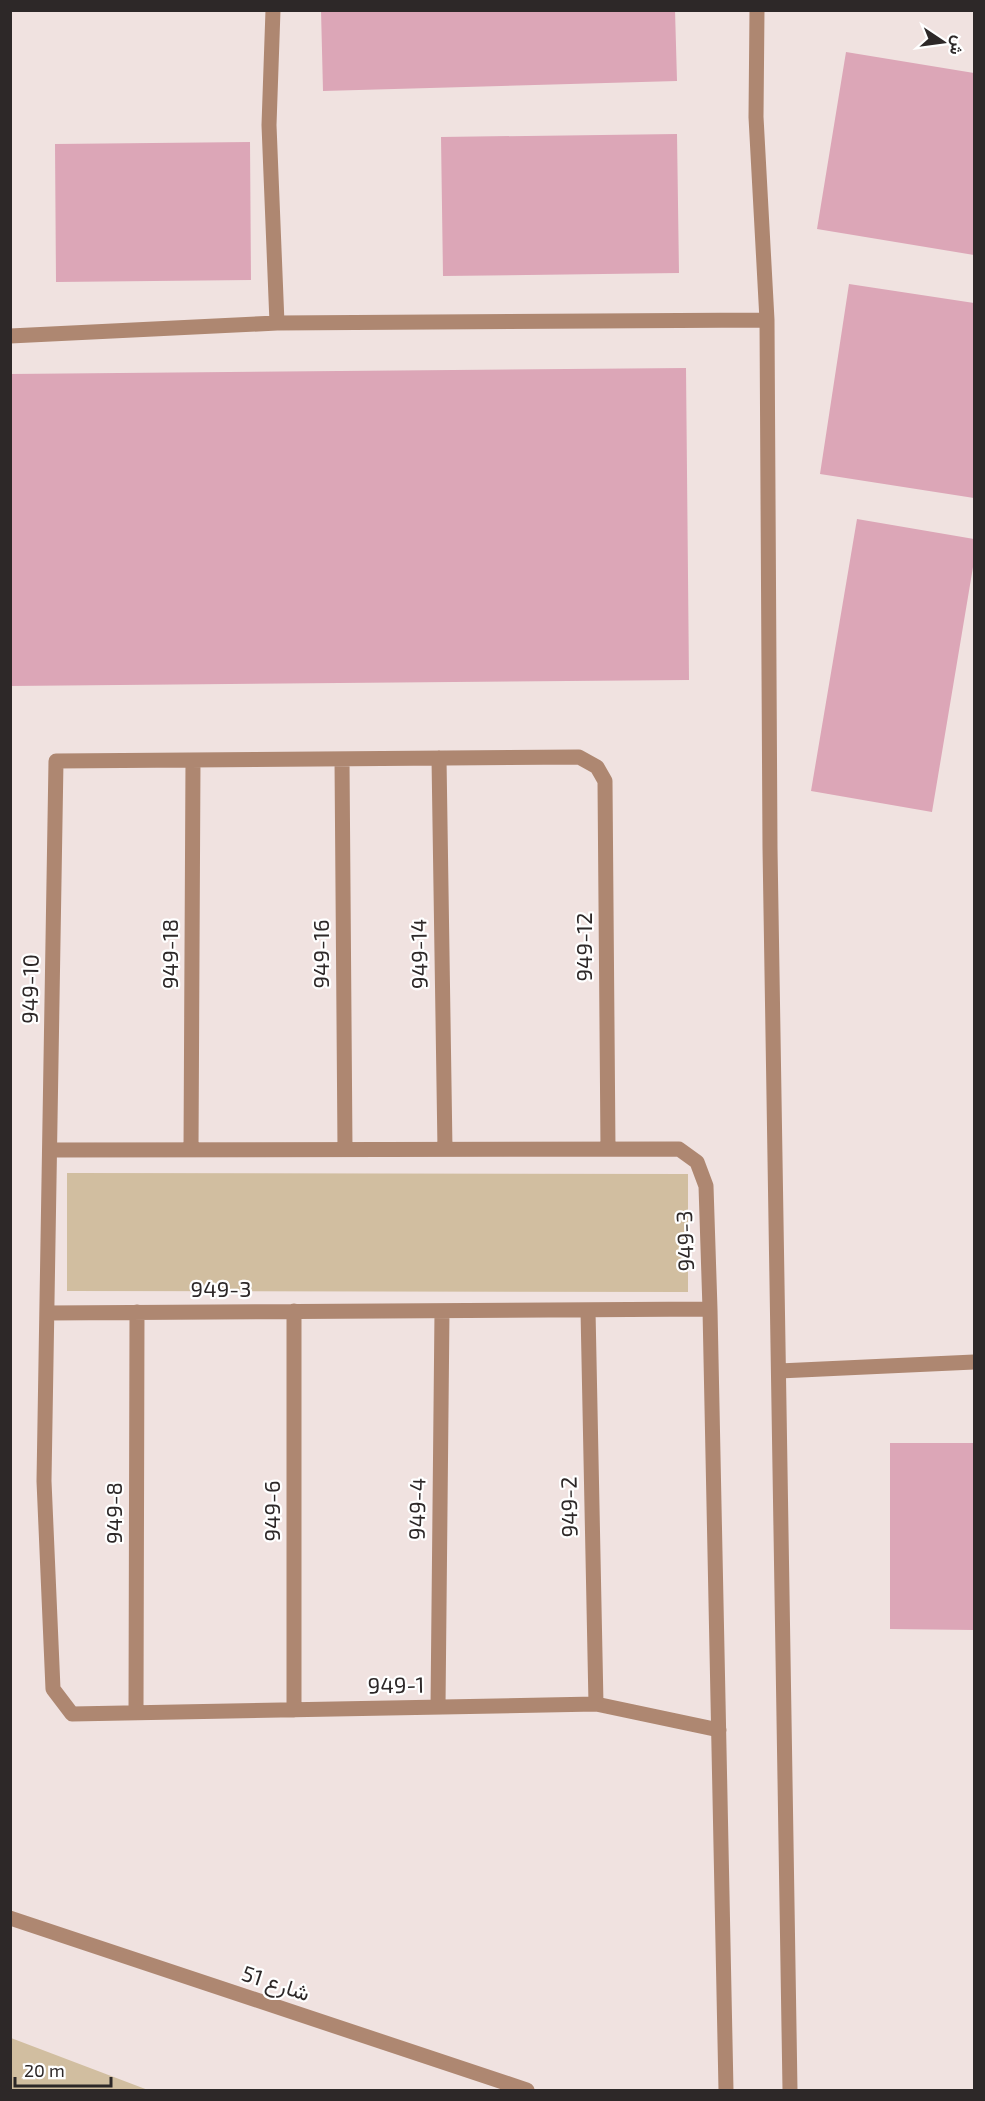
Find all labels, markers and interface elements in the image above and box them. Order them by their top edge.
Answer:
north arrow [913,12,973,72]
text: ش [946,34,970,57]
street label: 949-12 [570,913,596,982]
street label: 949-18 [156,919,182,989]
street label: 949-16 [307,919,333,989]
street label: 949-14 [404,919,432,989]
street label: 949-10 [15,954,43,1024]
street label: 949-3 [670,1210,698,1272]
street label: 949-3 [191,1275,251,1301]
street label: 949-2 [554,1476,582,1538]
street label: 949-4 [402,1478,430,1540]
street label: 949-6 [258,1480,284,1542]
street label: 949-8 [100,1482,126,1544]
street label: 949-1 [367,1671,425,1697]
street label: شارع 51 [238,1959,313,2008]
scale bar [15,2050,111,2088]
text: 20 m [24,2059,65,2081]

